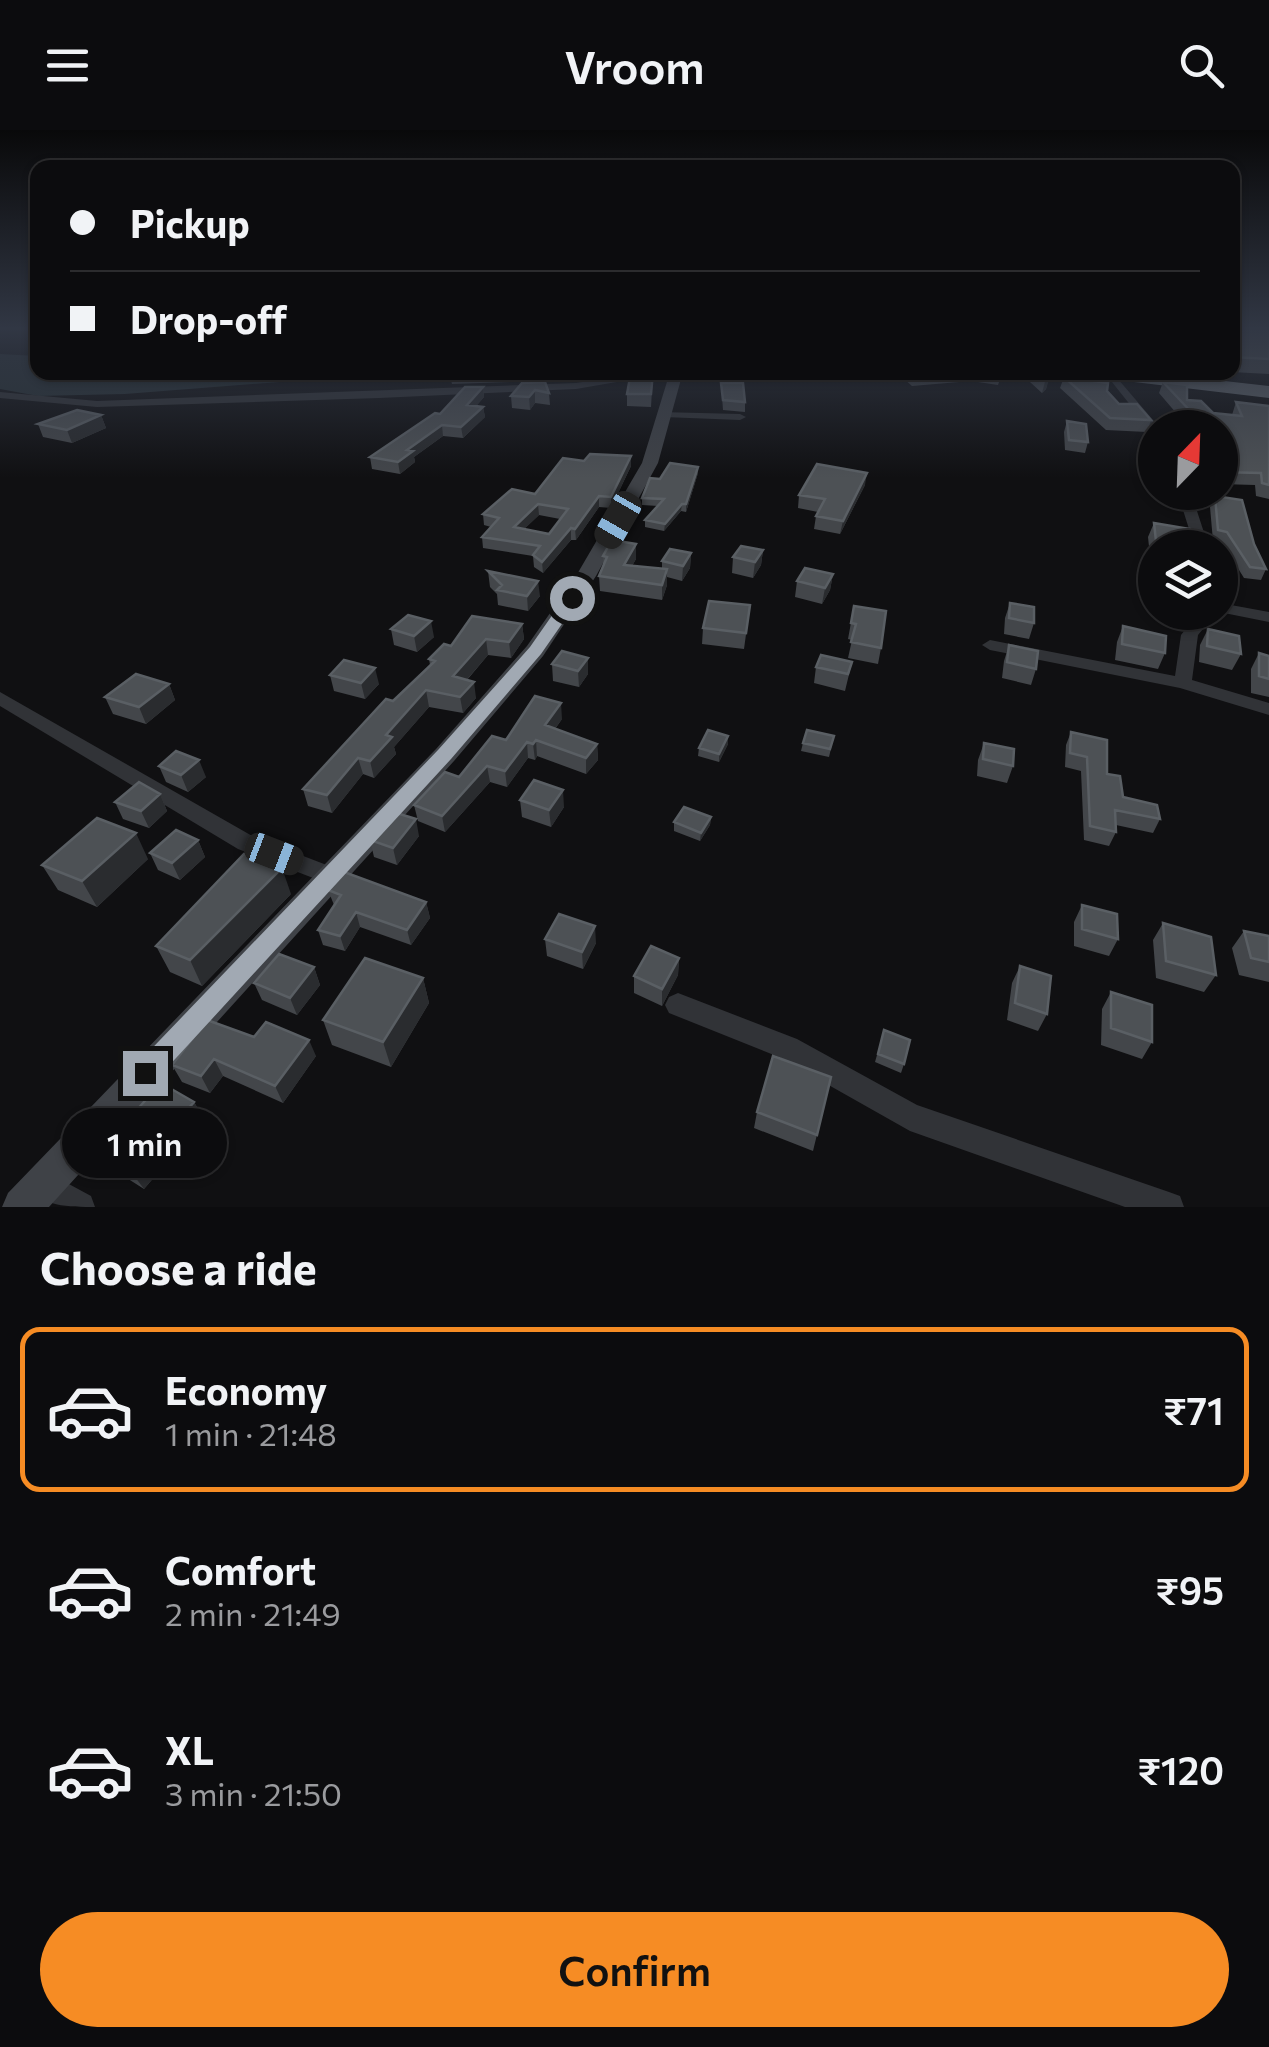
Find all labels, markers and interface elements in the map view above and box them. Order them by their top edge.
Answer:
icon: menu [40,38,95,93]
text: Vroom [564,38,705,93]
icon: search [1174,38,1229,93]
text: Pickup [130,199,250,246]
text: Drop-off [130,295,287,342]
north arrow [1138,410,1238,510]
map controls [1138,410,1238,630]
car [590,487,646,553]
button: layers [1138,530,1238,630]
route start [550,576,595,621]
car [241,829,307,879]
route end [123,1051,168,1096]
callout: 1 min [62,1108,228,1178]
text: 1 min [107,1123,182,1163]
text: Choose a ride [40,1239,317,1294]
icon: car [45,1365,135,1455]
text: Economy [165,1366,327,1413]
text: ₹71 [1163,1386,1224,1433]
text: 1 min · 21:48 [165,1413,337,1453]
icon: car [45,1545,135,1635]
text: Comfort [165,1546,316,1593]
text: ₹95 [1155,1566,1224,1613]
text: 2 min · 21:49 [165,1593,341,1633]
icon: car [45,1725,135,1815]
text: XL [165,1726,214,1773]
text: ₹120 [1138,1746,1224,1793]
text: 3 min · 21:50 [165,1773,342,1813]
button: Confirm [40,1912,1229,2027]

